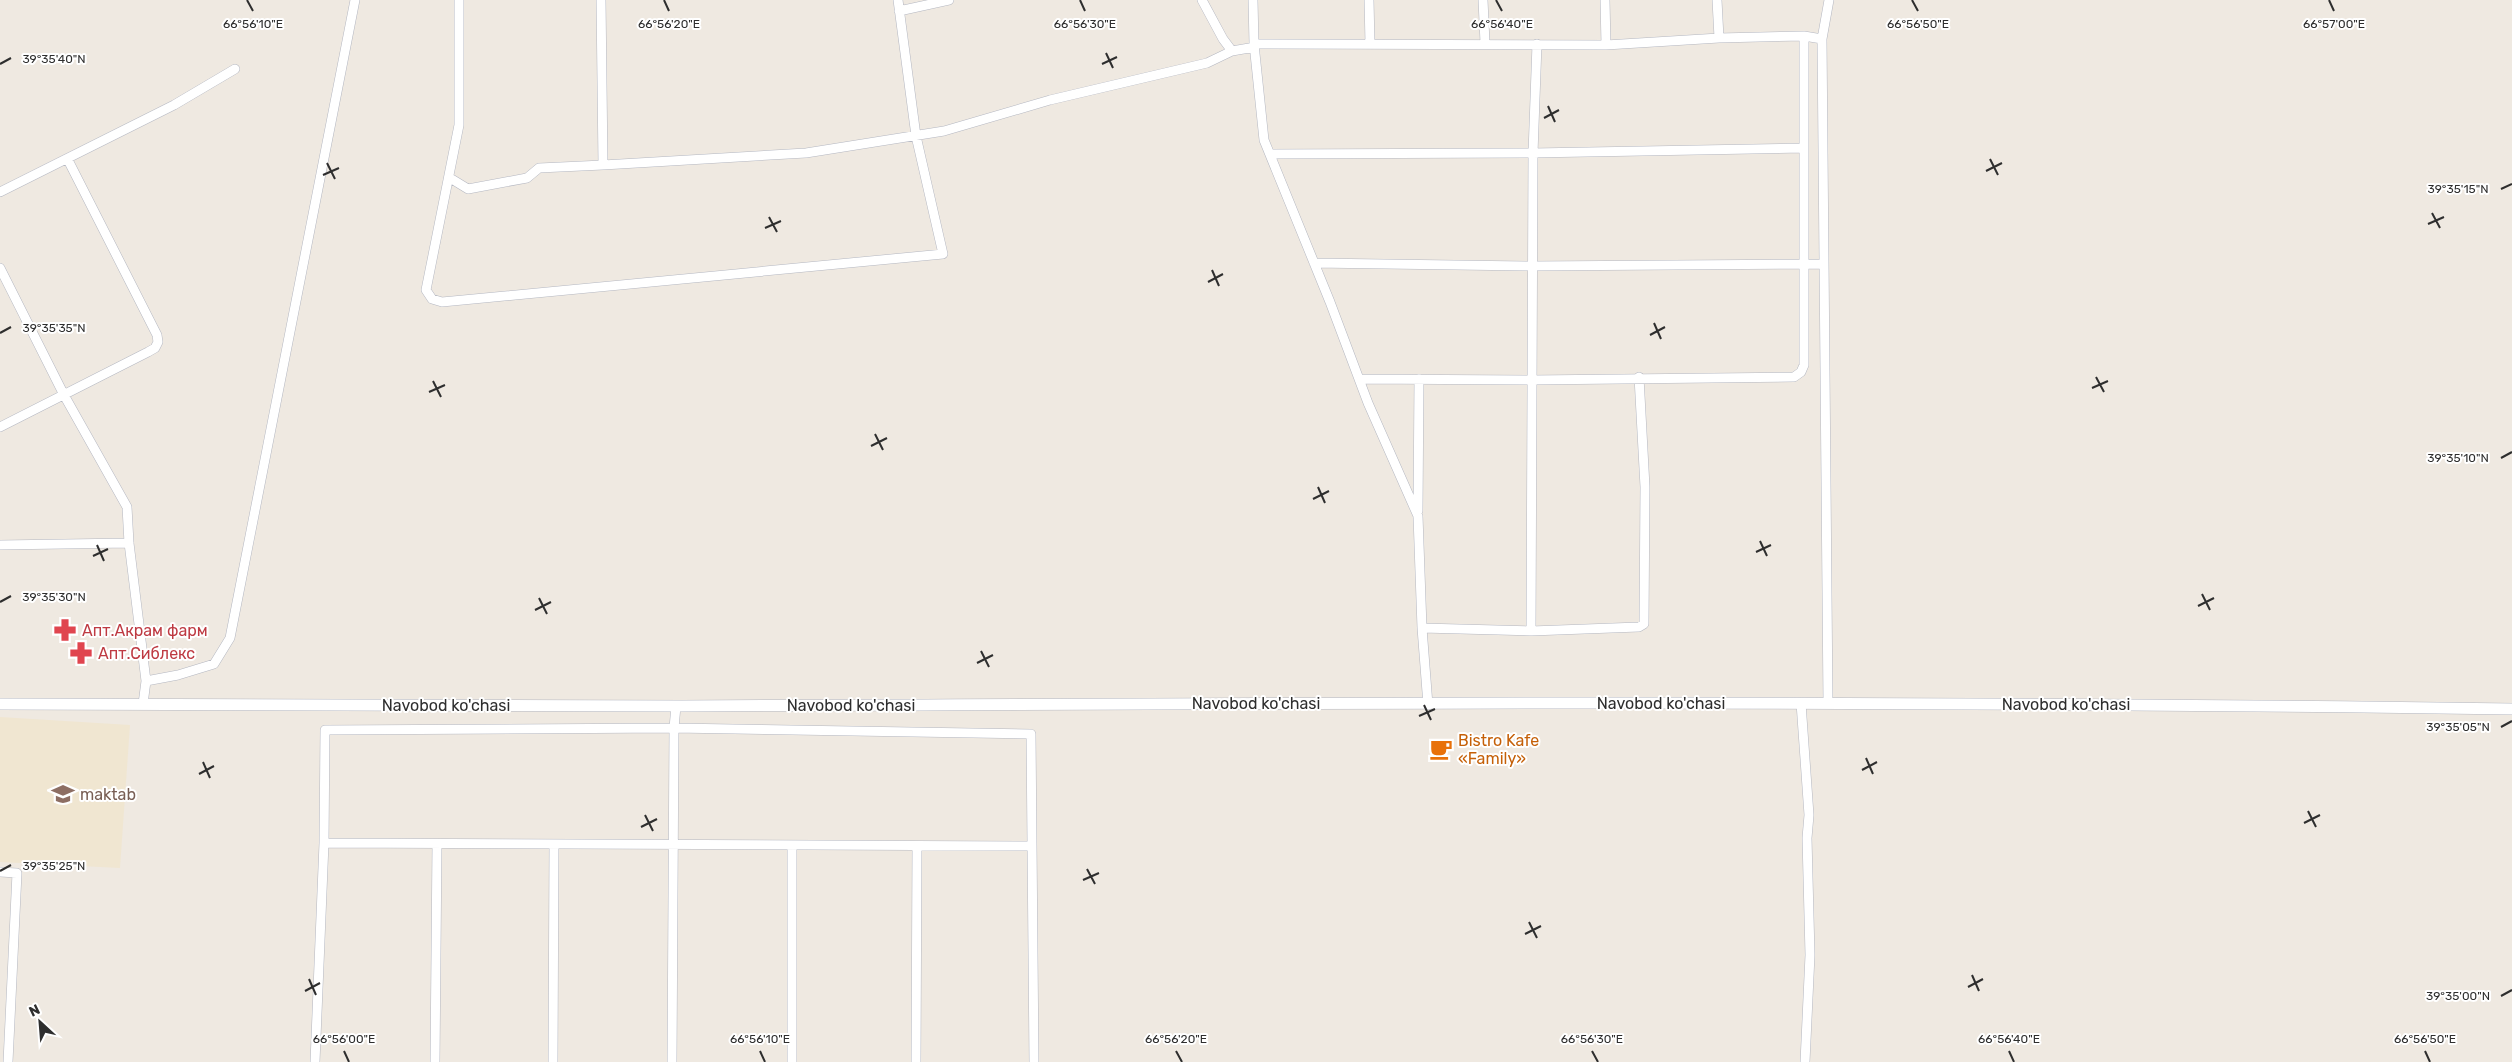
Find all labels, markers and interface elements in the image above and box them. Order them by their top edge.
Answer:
text: 66°56'10"E [223,17,283,31]
text: 66°56'20"E [638,17,700,31]
text: 66°56'30"E [1054,17,1116,31]
text: 66°56'40"E [1471,17,1533,31]
text: 66°56'50"E [1887,17,1949,31]
text: 66°57'00"E [2303,17,2365,31]
text: 39°35'40"N [22,52,86,66]
text: 39°35'15"N [2427,182,2489,196]
text: 39°35'35"N [22,321,86,335]
text: 39°35'10"N [2427,451,2489,465]
text: 39°35'30"N [22,590,86,604]
pharmacy icon: Апт.Акрам фарм [52,617,78,643]
place label: Апт.Акрам фарм [82,621,208,640]
pharmacy icon: Апт.Сиблекс [68,640,94,666]
place label: Апт.Сиблекс [98,644,195,663]
street label: Navobod ko'chasi [1192,694,1320,713]
street label: Navobod ko'chasi [1597,694,1725,713]
street label: Navobod ko'chasi [2002,695,2130,714]
street label: Navobod ko'chasi [382,696,510,715]
street label: Navobod ko'chasi [787,696,915,715]
text: 39°35'05"N [2426,720,2490,734]
place label: Bistro Kafe «Family» [1458,731,1539,768]
cafe icon: Bistro Kafe «Family» [1428,736,1454,762]
school or university icon: maktab [50,781,76,807]
place label: maktab [80,785,136,804]
text: 39°35'25"N [23,859,85,873]
text: 39°35'00"N [2426,989,2490,1003]
north arrow [15,997,65,1047]
text: N [26,1001,43,1021]
text: 66°56'00"E [313,1032,375,1046]
text: 66°56'10"E [730,1032,790,1046]
text: 66°56'20"E [1145,1032,1207,1046]
text: 66°56'30"E [1561,1032,1623,1046]
text: 66°56'40"E [1978,1032,2040,1046]
text: 66°56'50"E [2394,1032,2456,1046]

